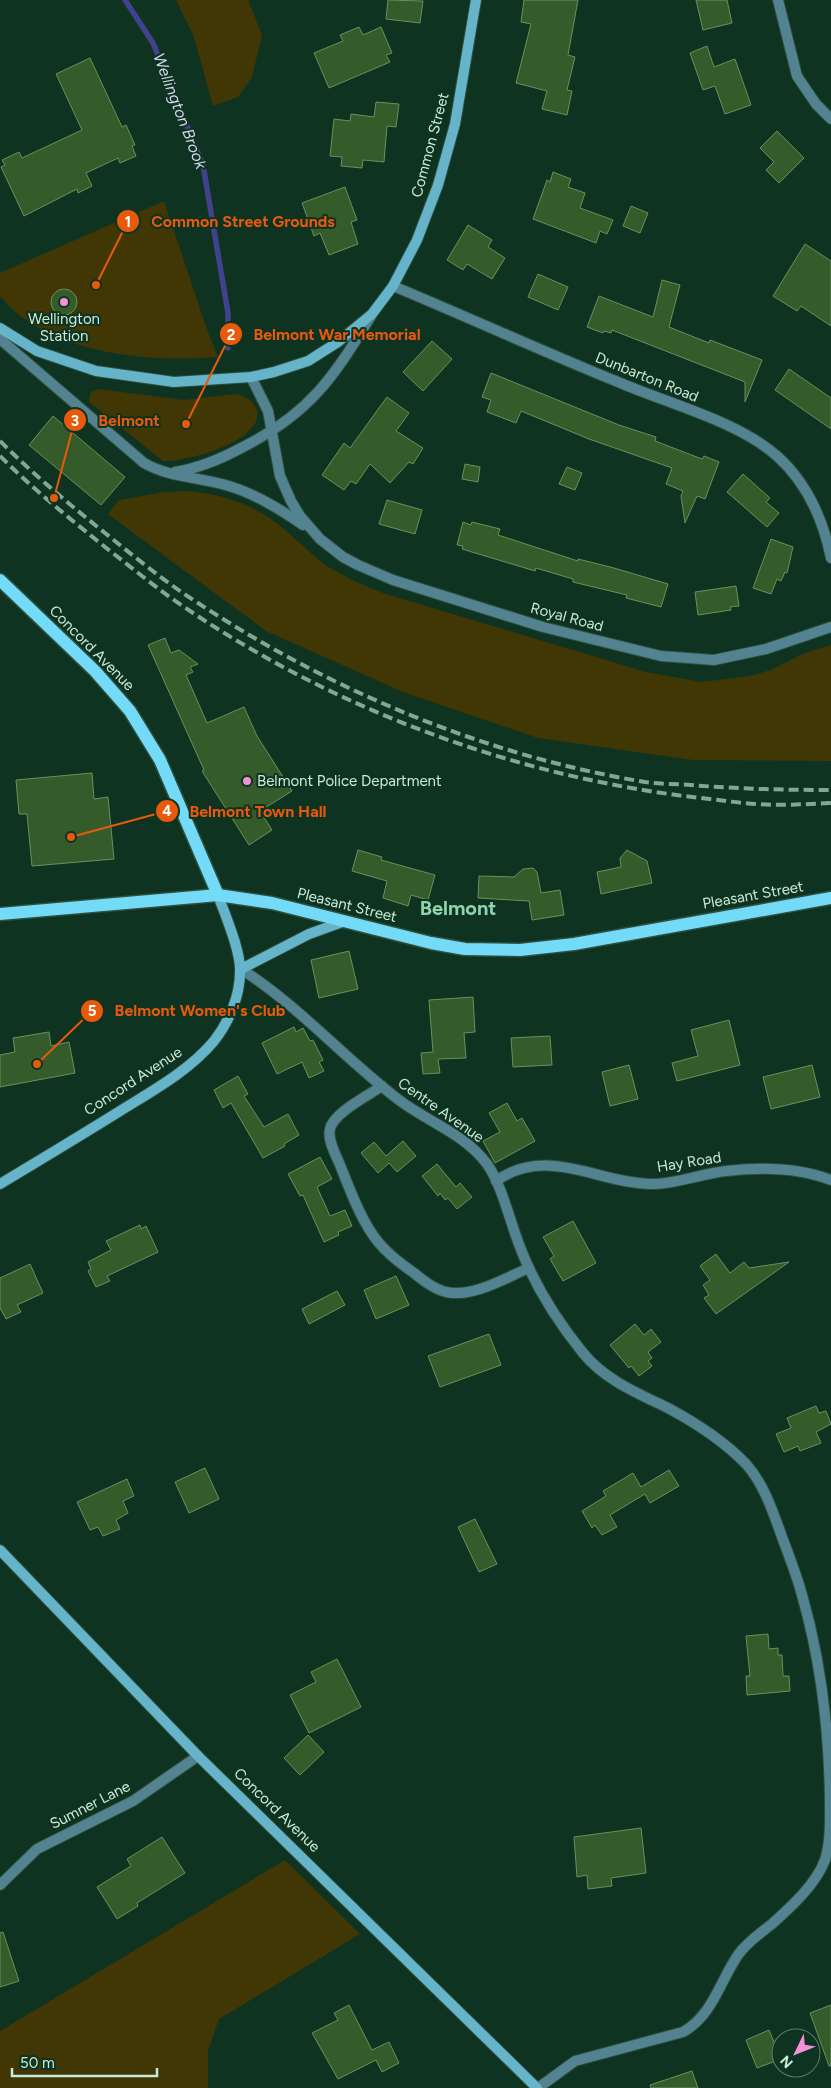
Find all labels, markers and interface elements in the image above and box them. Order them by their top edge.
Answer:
water label: Wellington Brook [149,50,211,173]
street label: Common Street [407,90,453,199]
callout: Common Street Grounds [116,206,344,237]
text: Common Street Grounds [151,212,335,231]
text: 1 [125,213,131,231]
marker: Wellington Station [58,296,70,308]
place label: Wellington Station [28,310,100,345]
callout: Belmont War Memorial [218,319,430,350]
text: Belmont War Memorial [253,325,421,344]
text: 2 [227,326,236,344]
street label: Dunbarton Road [593,348,701,406]
callout: Belmont [63,405,169,436]
text: Belmont [98,411,160,430]
text: 3 [71,412,79,430]
street label: Royal Road [529,599,605,635]
street label: Concord Avenue [46,602,138,694]
place label: Belmont Police Department [257,772,442,790]
marker: Belmont Police Department [241,775,253,787]
callout: Belmont Town Hall [155,795,337,826]
text: 4 [162,802,172,820]
text: Belmont Town Hall [189,802,327,821]
street label: Pleasant Street [701,877,805,913]
street label: Pleasant Street [295,884,399,926]
district label: Belmont [420,896,496,920]
callout: Belmont Women's Club [80,995,295,1026]
text: Belmont Women's Club [115,1001,286,1020]
text: 5 [88,1002,97,1020]
street label: Concord Avenue [81,1043,185,1119]
street label: Centre Avenue [395,1074,487,1146]
street label: Hay Road [656,1148,722,1176]
street label: Concord Avenue [230,1764,324,1856]
street label: Sumner Lane [47,1777,133,1833]
north arrow [771,2028,821,2078]
scale bar [12,2046,158,2078]
text: N [777,2052,797,2071]
text: 50 m [20,2054,55,2072]

